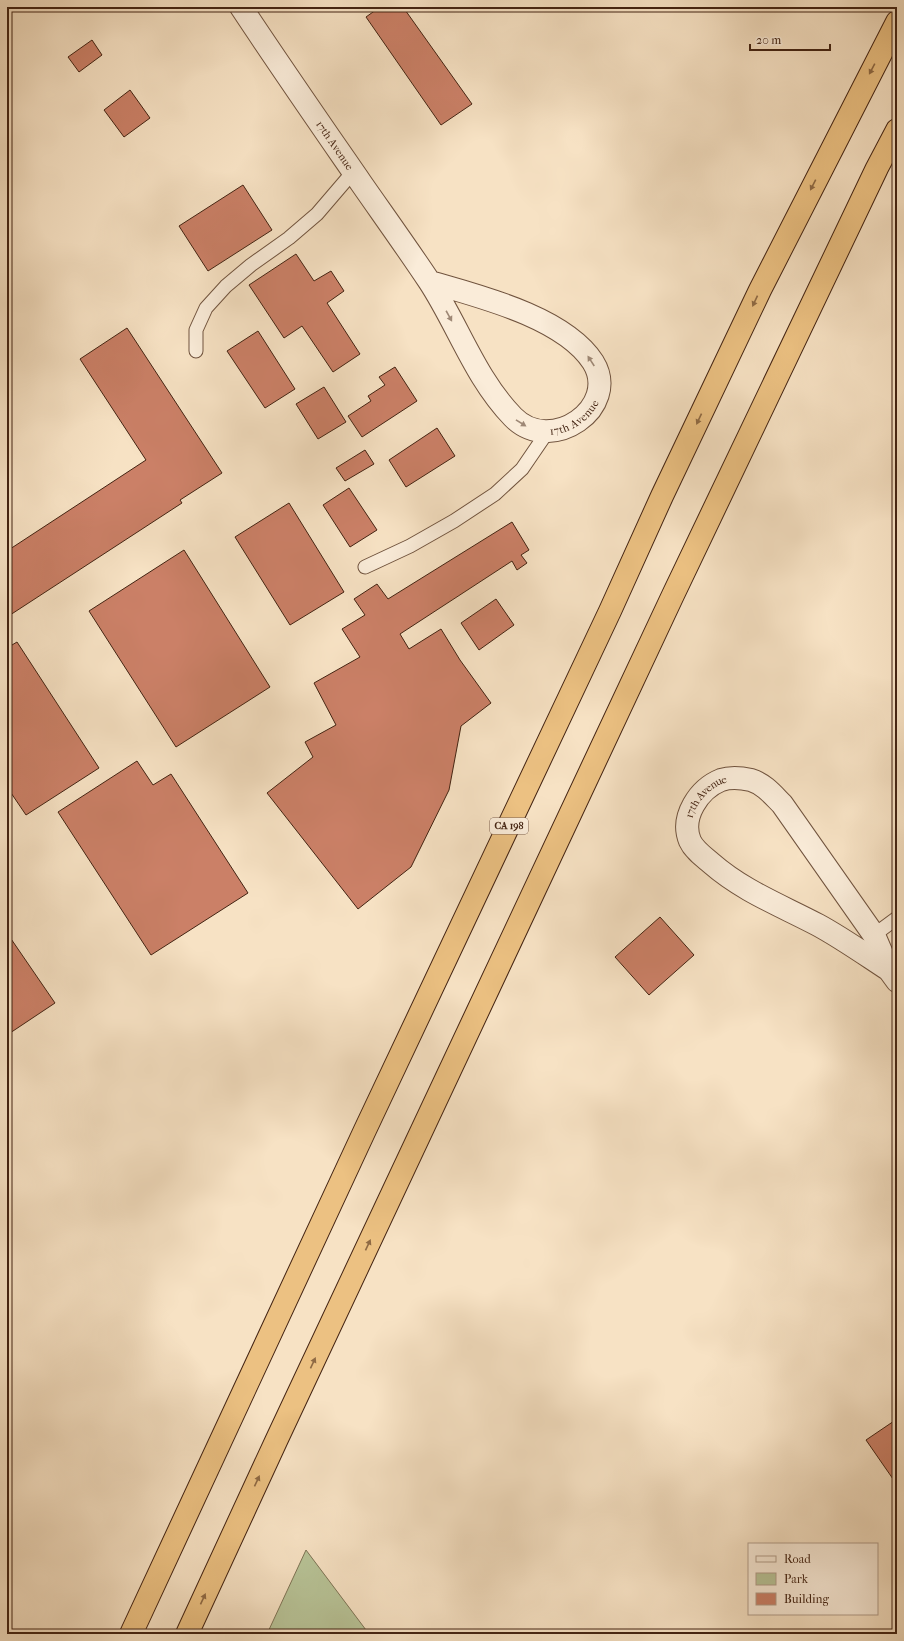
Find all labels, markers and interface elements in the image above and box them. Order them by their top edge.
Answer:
scale bar [750,26,830,52]
text: 20 m [756,33,781,47]
one-way arrow [869,64,876,75]
street label: 17th Avenue [313,118,357,173]
one-way arrow [810,179,816,191]
one-way arrow [752,296,758,307]
one-way arrow [445,310,452,322]
one-way arrow [587,356,595,367]
street label: 17th Avenue [549,397,602,438]
one-way arrow [696,413,702,424]
one-way arrow [515,419,527,426]
street label: 17th Avenue [682,772,728,820]
road number: CA 198 [490,818,528,834]
one-way arrow [365,1240,371,1251]
one-way arrow [310,1357,316,1368]
one-way arrow [255,1474,261,1486]
legend [748,1543,878,1615]
text: Road [784,1552,811,1566]
text: Park [784,1572,809,1586]
text: Building [784,1592,829,1606]
one-way arrow [200,1593,206,1604]

